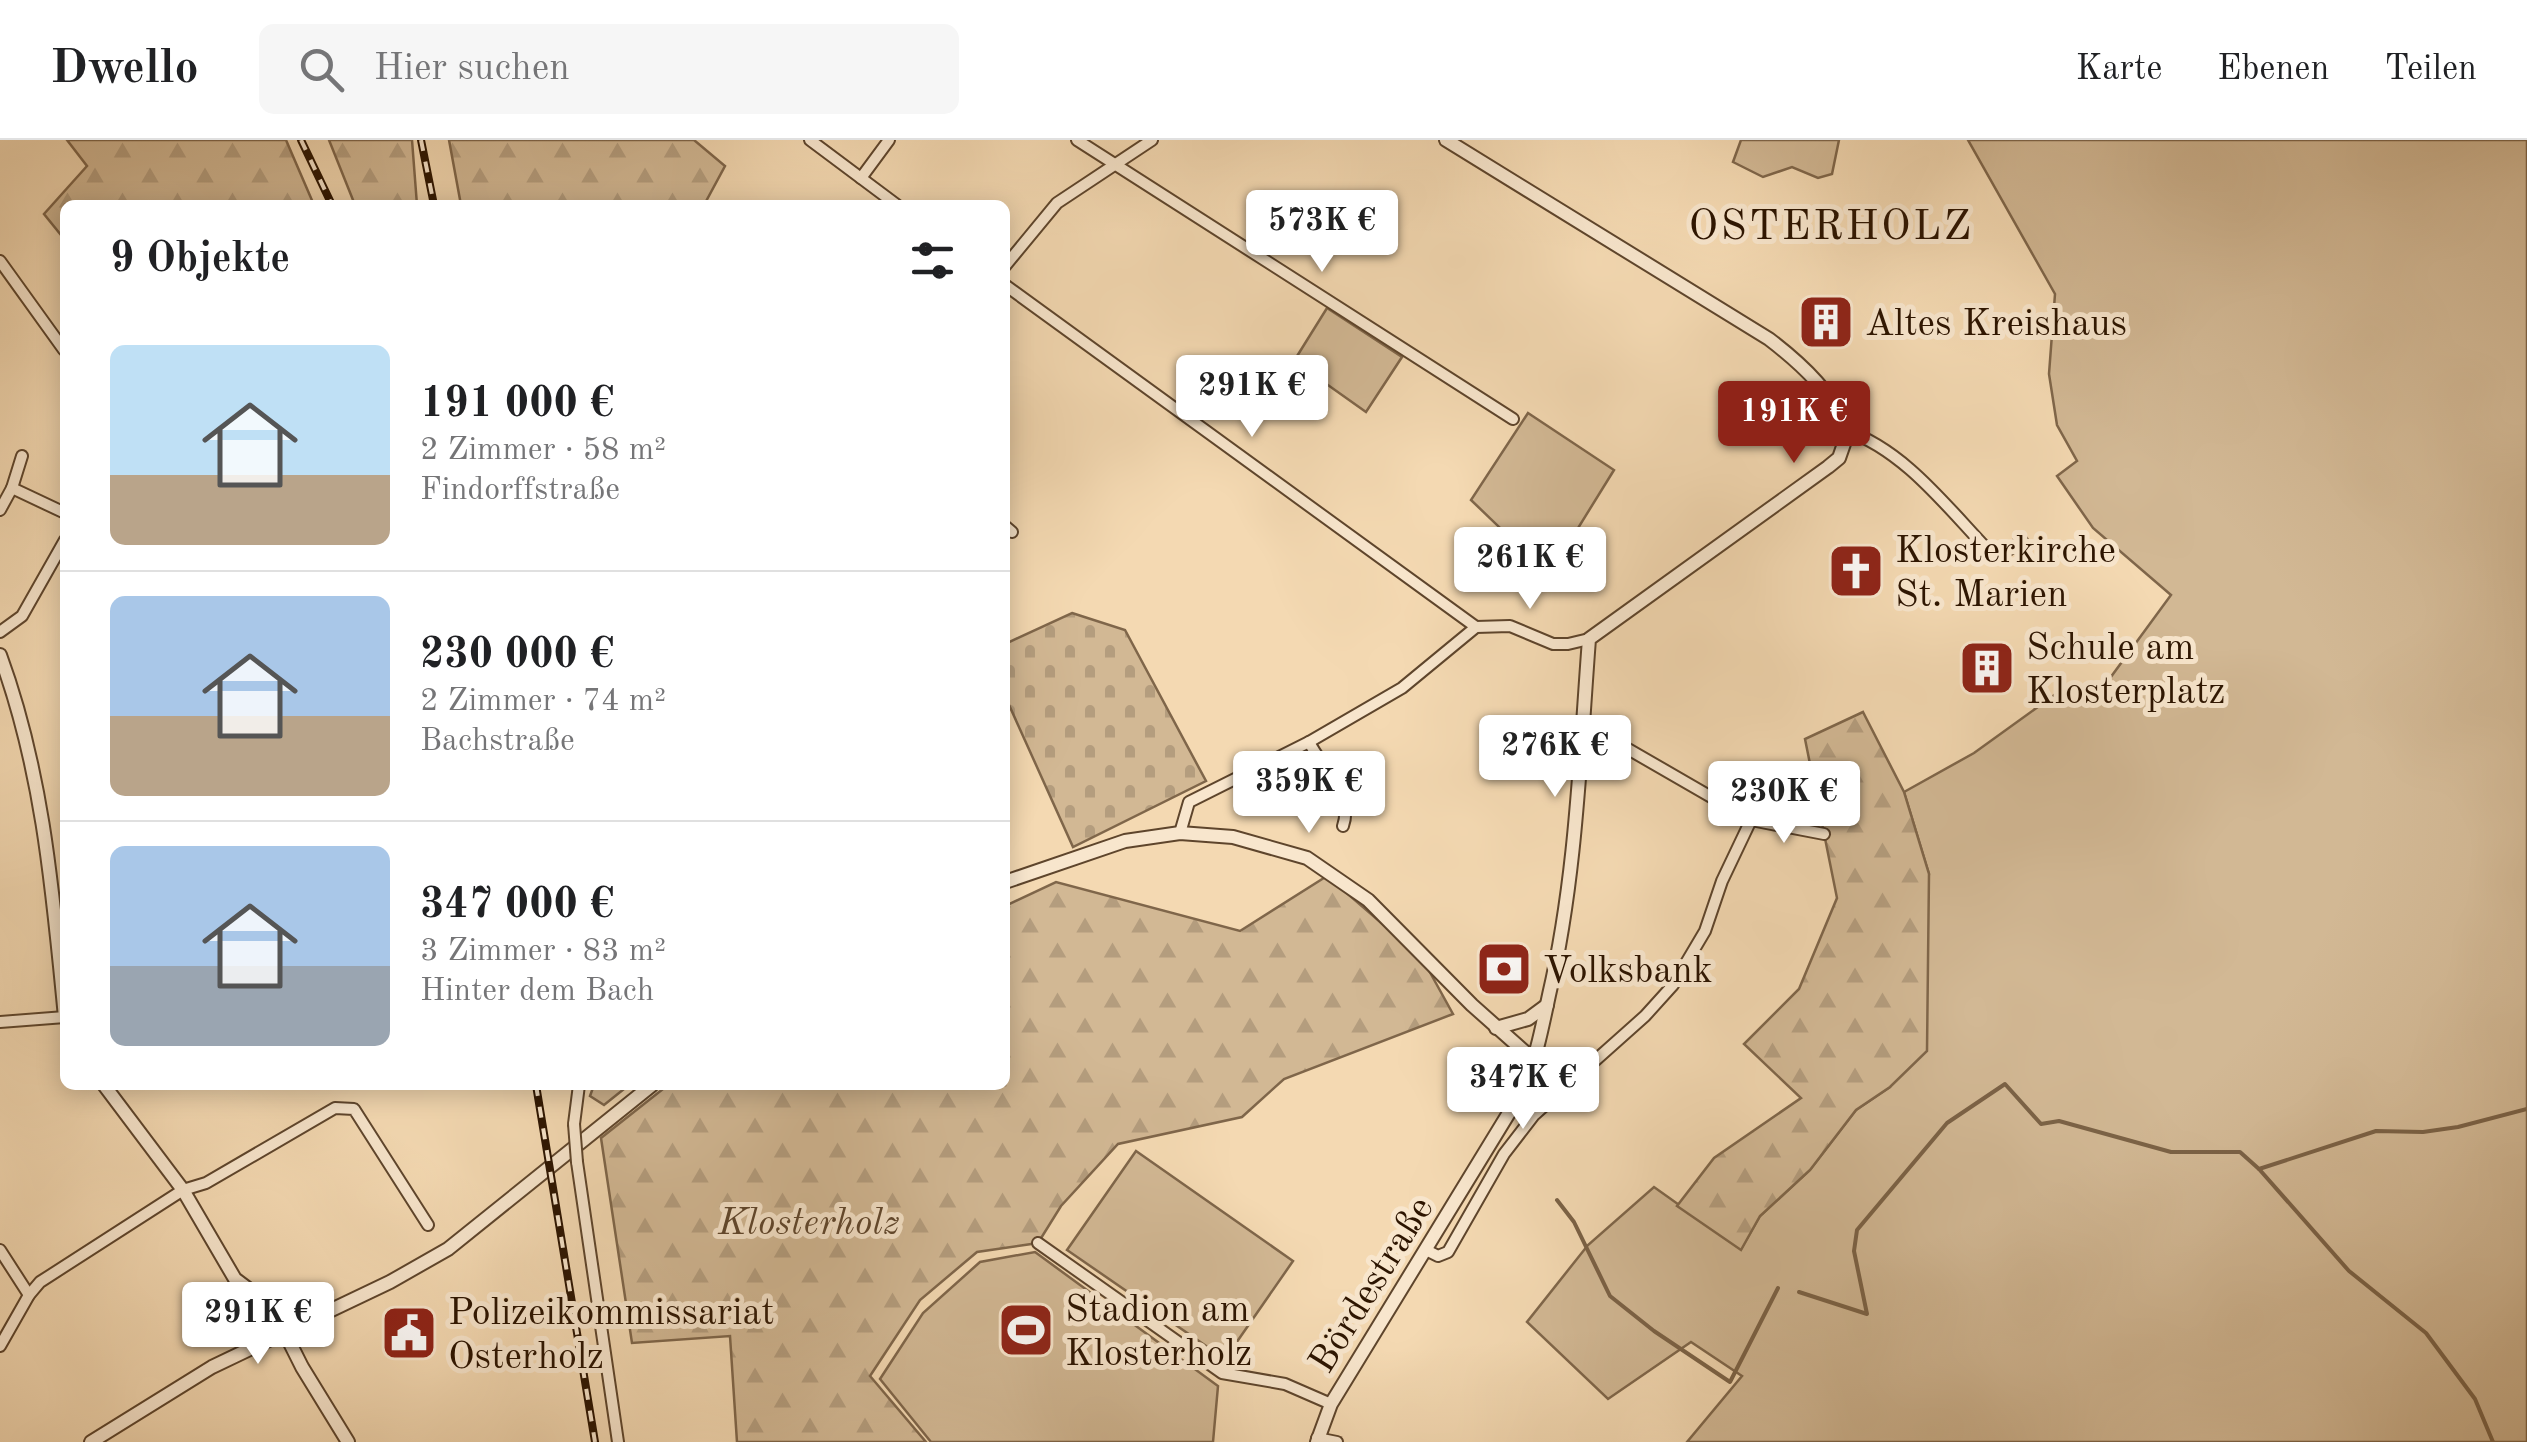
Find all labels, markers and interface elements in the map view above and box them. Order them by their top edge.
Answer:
search box [259,24,959,114]
icon: search [294,42,349,97]
text: Dwello [50,45,199,93]
text: Hier suchen [374,50,570,88]
text: Karte [2076,52,2162,87]
text: Ebenen [2217,52,2329,87]
text: Teilen [2384,52,2477,87]
pin: 573K € [1241,190,1403,275]
text: 573K € [1268,206,1376,238]
district label: OSTERHOLZ [1688,207,1974,249]
icon: filters [905,233,960,288]
text: 9 Objekte [110,239,290,281]
building icon: Altes Kreishaus [1796,292,1856,352]
place label: Altes Kreishaus [1865,306,2127,344]
pin: 291K € [1171,355,1333,440]
text: 291K € [1198,371,1306,403]
pin: 191K € [1713,381,1875,466]
text: 191 000 € [420,384,614,426]
icon: home [190,385,310,505]
text: 191K € [1740,397,1848,429]
text: 2 Zimmer · 58 m² [420,435,666,467]
text: Findorffstraße [420,475,620,507]
pin: 261K € [1449,527,1611,612]
place label: Klosterkirche St. Marien [1895,533,2116,615]
church icon: Klosterkirche St. Marien [1826,541,1886,601]
text: 261K € [1476,543,1584,575]
place label: Schule am Klosterplatz [2026,630,2225,712]
text: 230 000 € [420,635,614,677]
icon: home [190,636,310,756]
building icon: Schule am Klosterplatz [1957,638,2017,698]
text: 2 Zimmer · 74 m² [420,686,666,718]
pin: 276K € [1474,715,1636,800]
text: Bachstraße [420,726,575,758]
text: 276K € [1501,731,1609,763]
pin: 359K € [1228,751,1390,836]
pin: 230K € [1703,761,1865,846]
text: 359K € [1255,767,1363,799]
text: 230K € [1730,777,1838,809]
text: 347 000 € [420,885,614,927]
icon: home [190,886,310,1006]
text: 3 Zimmer · 83 m² [420,936,666,968]
bank icon: Volksbank [1474,939,1534,999]
place label: Volksbank [1543,953,1713,991]
text: Hinter dem Bach [420,976,654,1008]
pin: 347K € [1442,1047,1604,1132]
text: 347K € [1469,1063,1577,1095]
street label: Bördestraße [1304,1191,1442,1380]
park label: Klosterholz [717,1205,900,1243]
pin: 291K € [177,1282,339,1367]
place label: Stadion am Klosterholz [1065,1292,1252,1374]
place label: Polizeikommissariat Osterholz [448,1295,775,1377]
text: 291K € [204,1298,312,1330]
sports icon: Stadion am Klosterholz [996,1300,1056,1360]
public building icon: Polizeikommissariat Osterholz [379,1303,439,1363]

